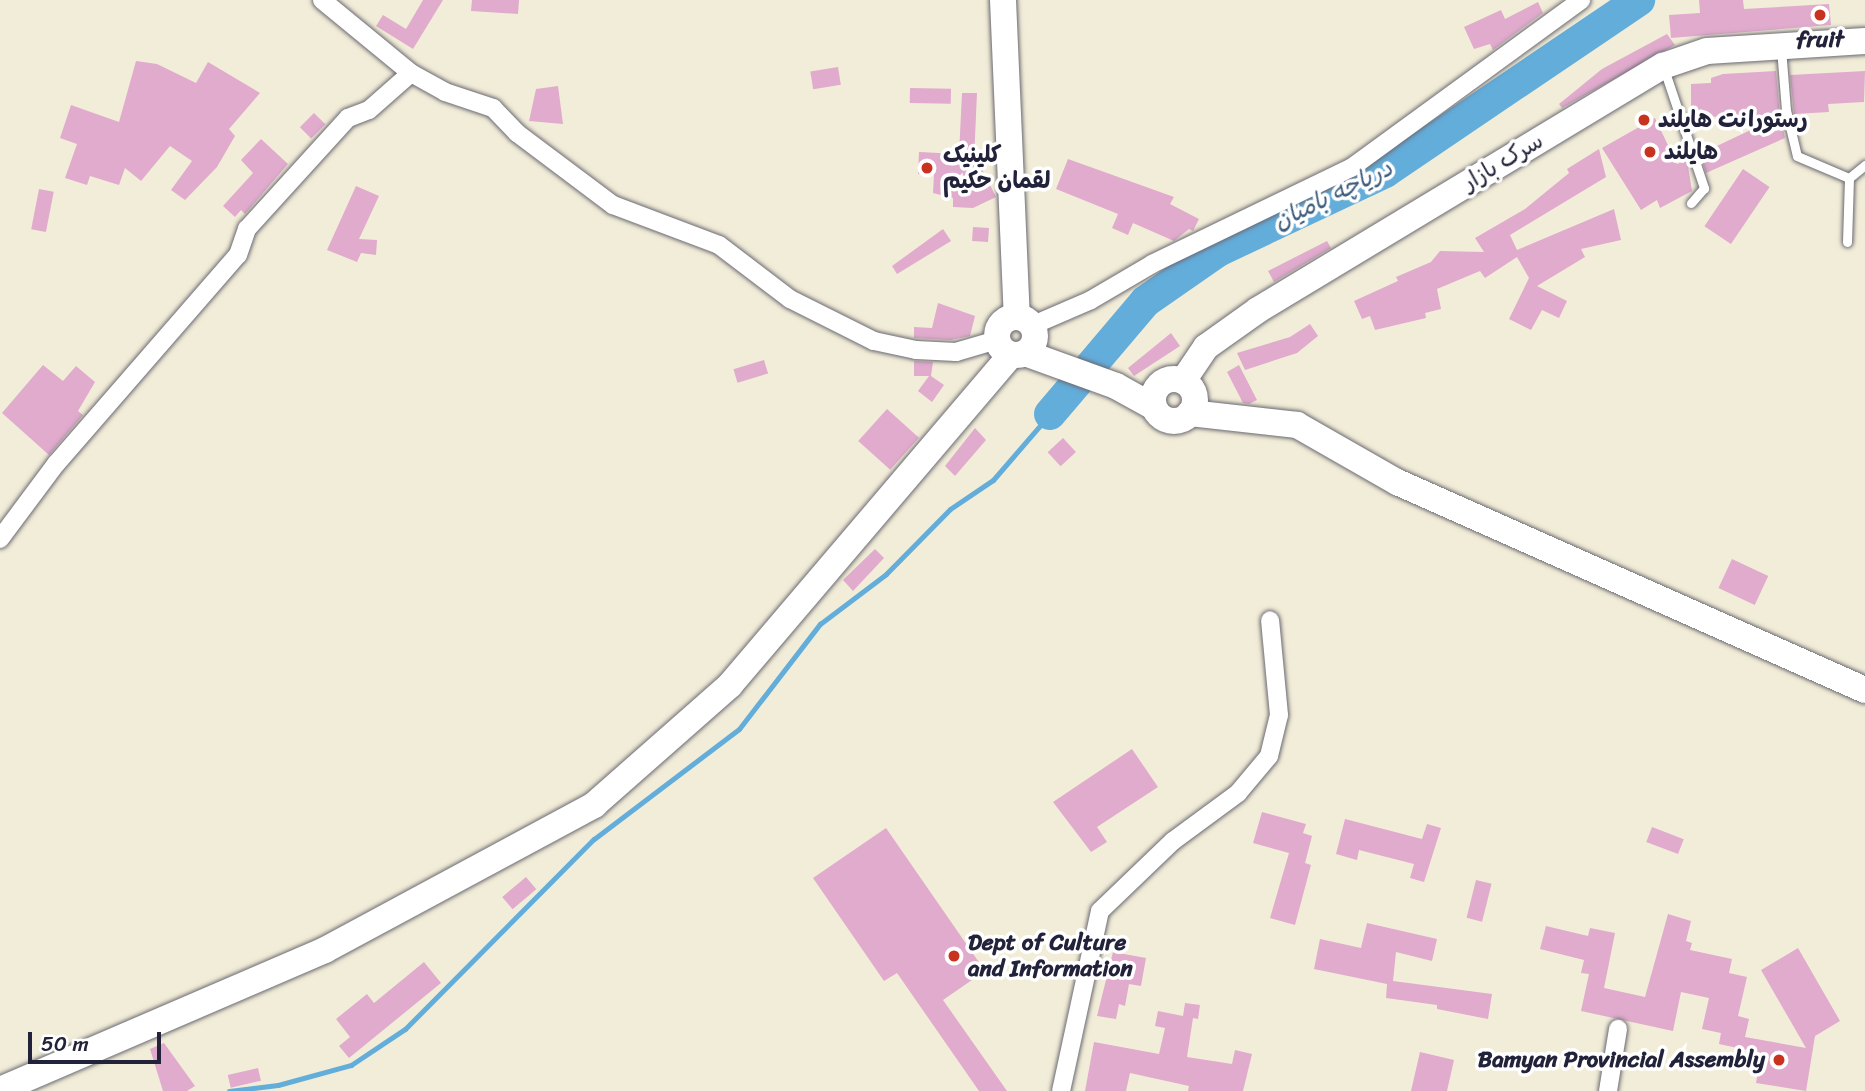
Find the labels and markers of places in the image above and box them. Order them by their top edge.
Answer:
marker: fruit [1812,7,1828,23]
place label: fruit [1796,26,1844,54]
place label: رستورانت هایلند [1658,106,1808,134]
marker: رستورانت هایلند [1636,112,1652,128]
place label: هایلند [1664,138,1718,166]
place label: کلینیک لقمان حکیم [943,141,1050,195]
marker: هایلند [1642,144,1658,160]
marker: کلینیک لقمان حکیم [917,158,937,178]
place label: Dept of Culture and Information [968,929,1132,983]
marker: Dept of Culture and Information [946,948,962,964]
place label: Bamyan Provincial Assembly [1476,1046,1765,1074]
marker: Bamyan Provincial Assembly [1771,1052,1787,1068]

